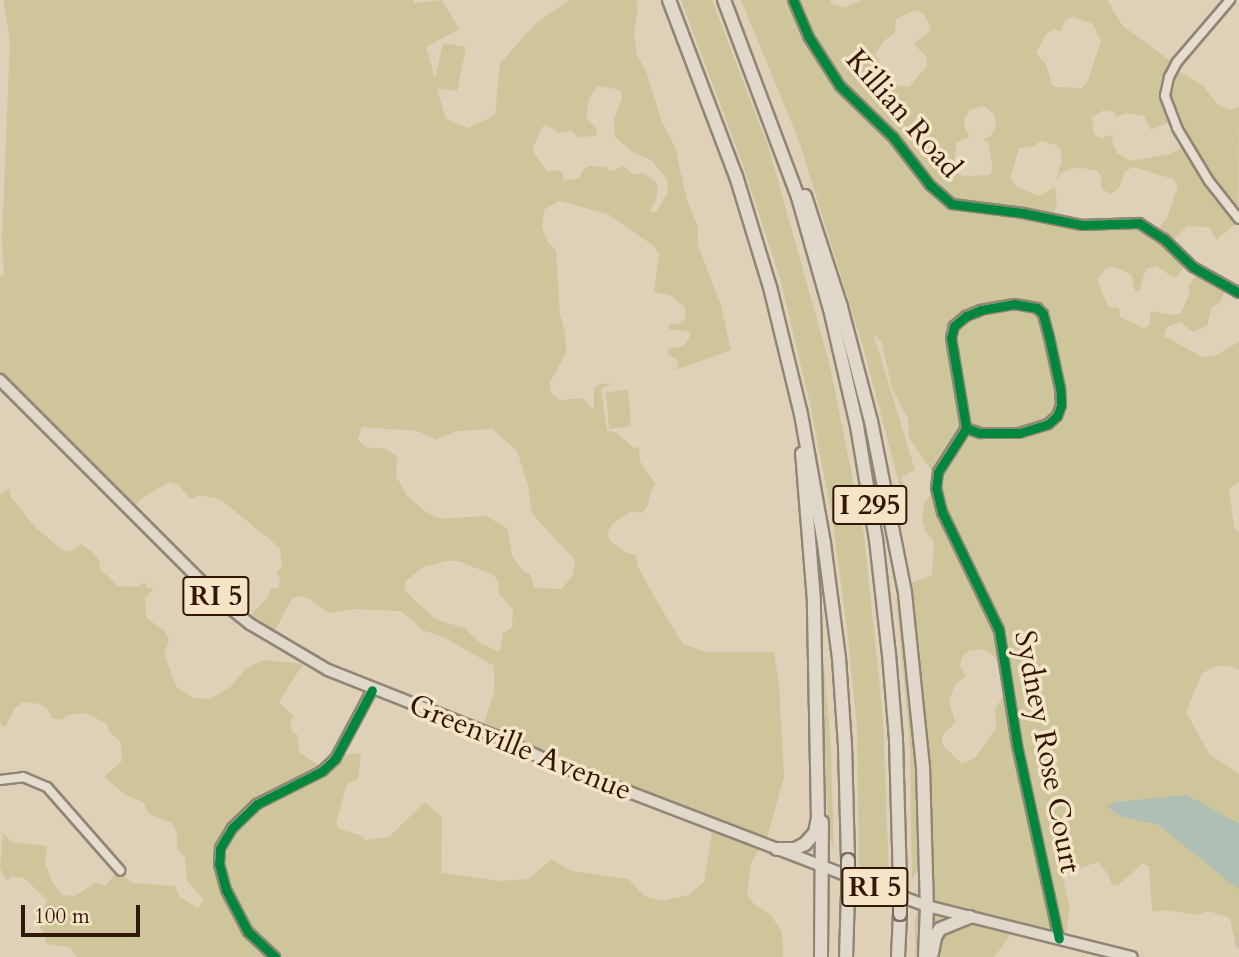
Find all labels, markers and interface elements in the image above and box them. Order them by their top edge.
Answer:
street label: Killian Road [837,42,969,186]
road number: I 295 [832,480,908,530]
road number: RI 5 [181,572,251,620]
street label: Sydney Rose Court [1006,628,1088,876]
street label: Greenville Avenue [403,687,637,809]
road number: RI 5 [840,862,910,912]
scale bar [24,890,144,934]
text: 100 m [34,902,90,931]

